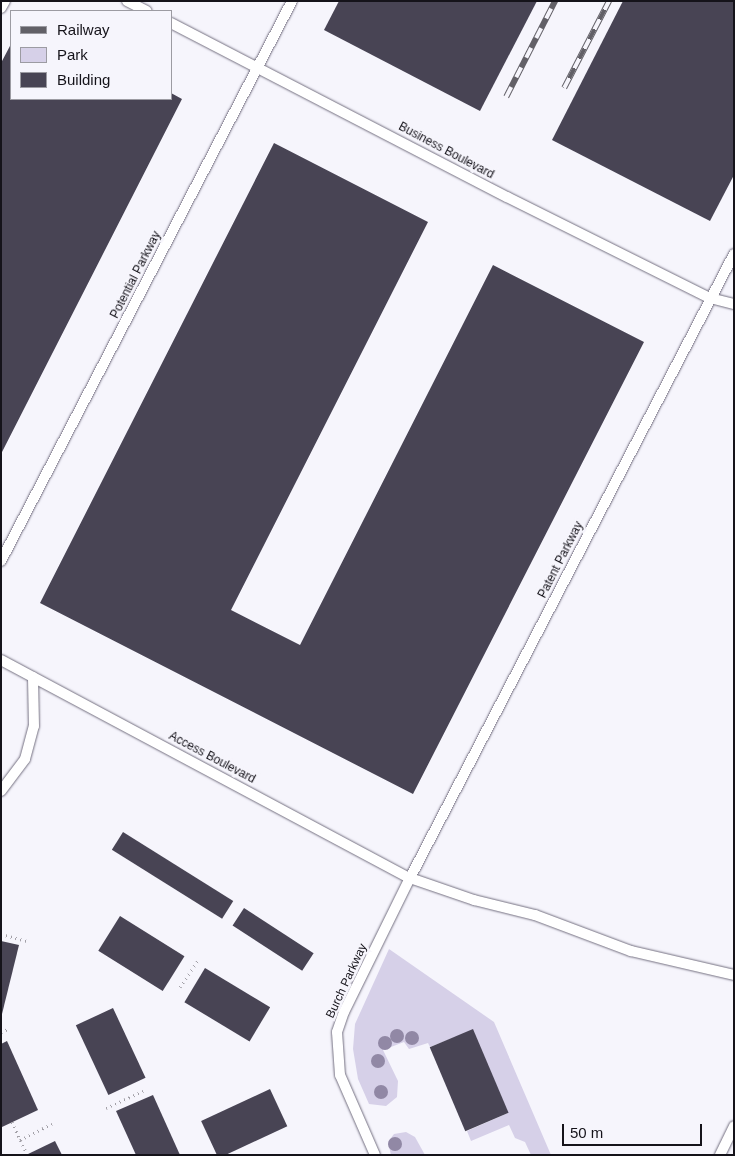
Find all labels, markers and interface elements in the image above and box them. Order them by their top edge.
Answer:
legend [10,10,172,100]
text: Railway [57,21,110,38]
text: Park [57,46,88,63]
text: Building [57,71,110,88]
street label: Business Boulevard [396,120,496,182]
street label: Potential Parkway [108,229,164,321]
street label: Patent Parkway [536,519,586,601]
street label: Access Boulevard [166,729,258,787]
street label: Burch Parkway [323,941,371,1021]
scale bar [565,1114,705,1146]
text: 50 m [570,1124,603,1141]

